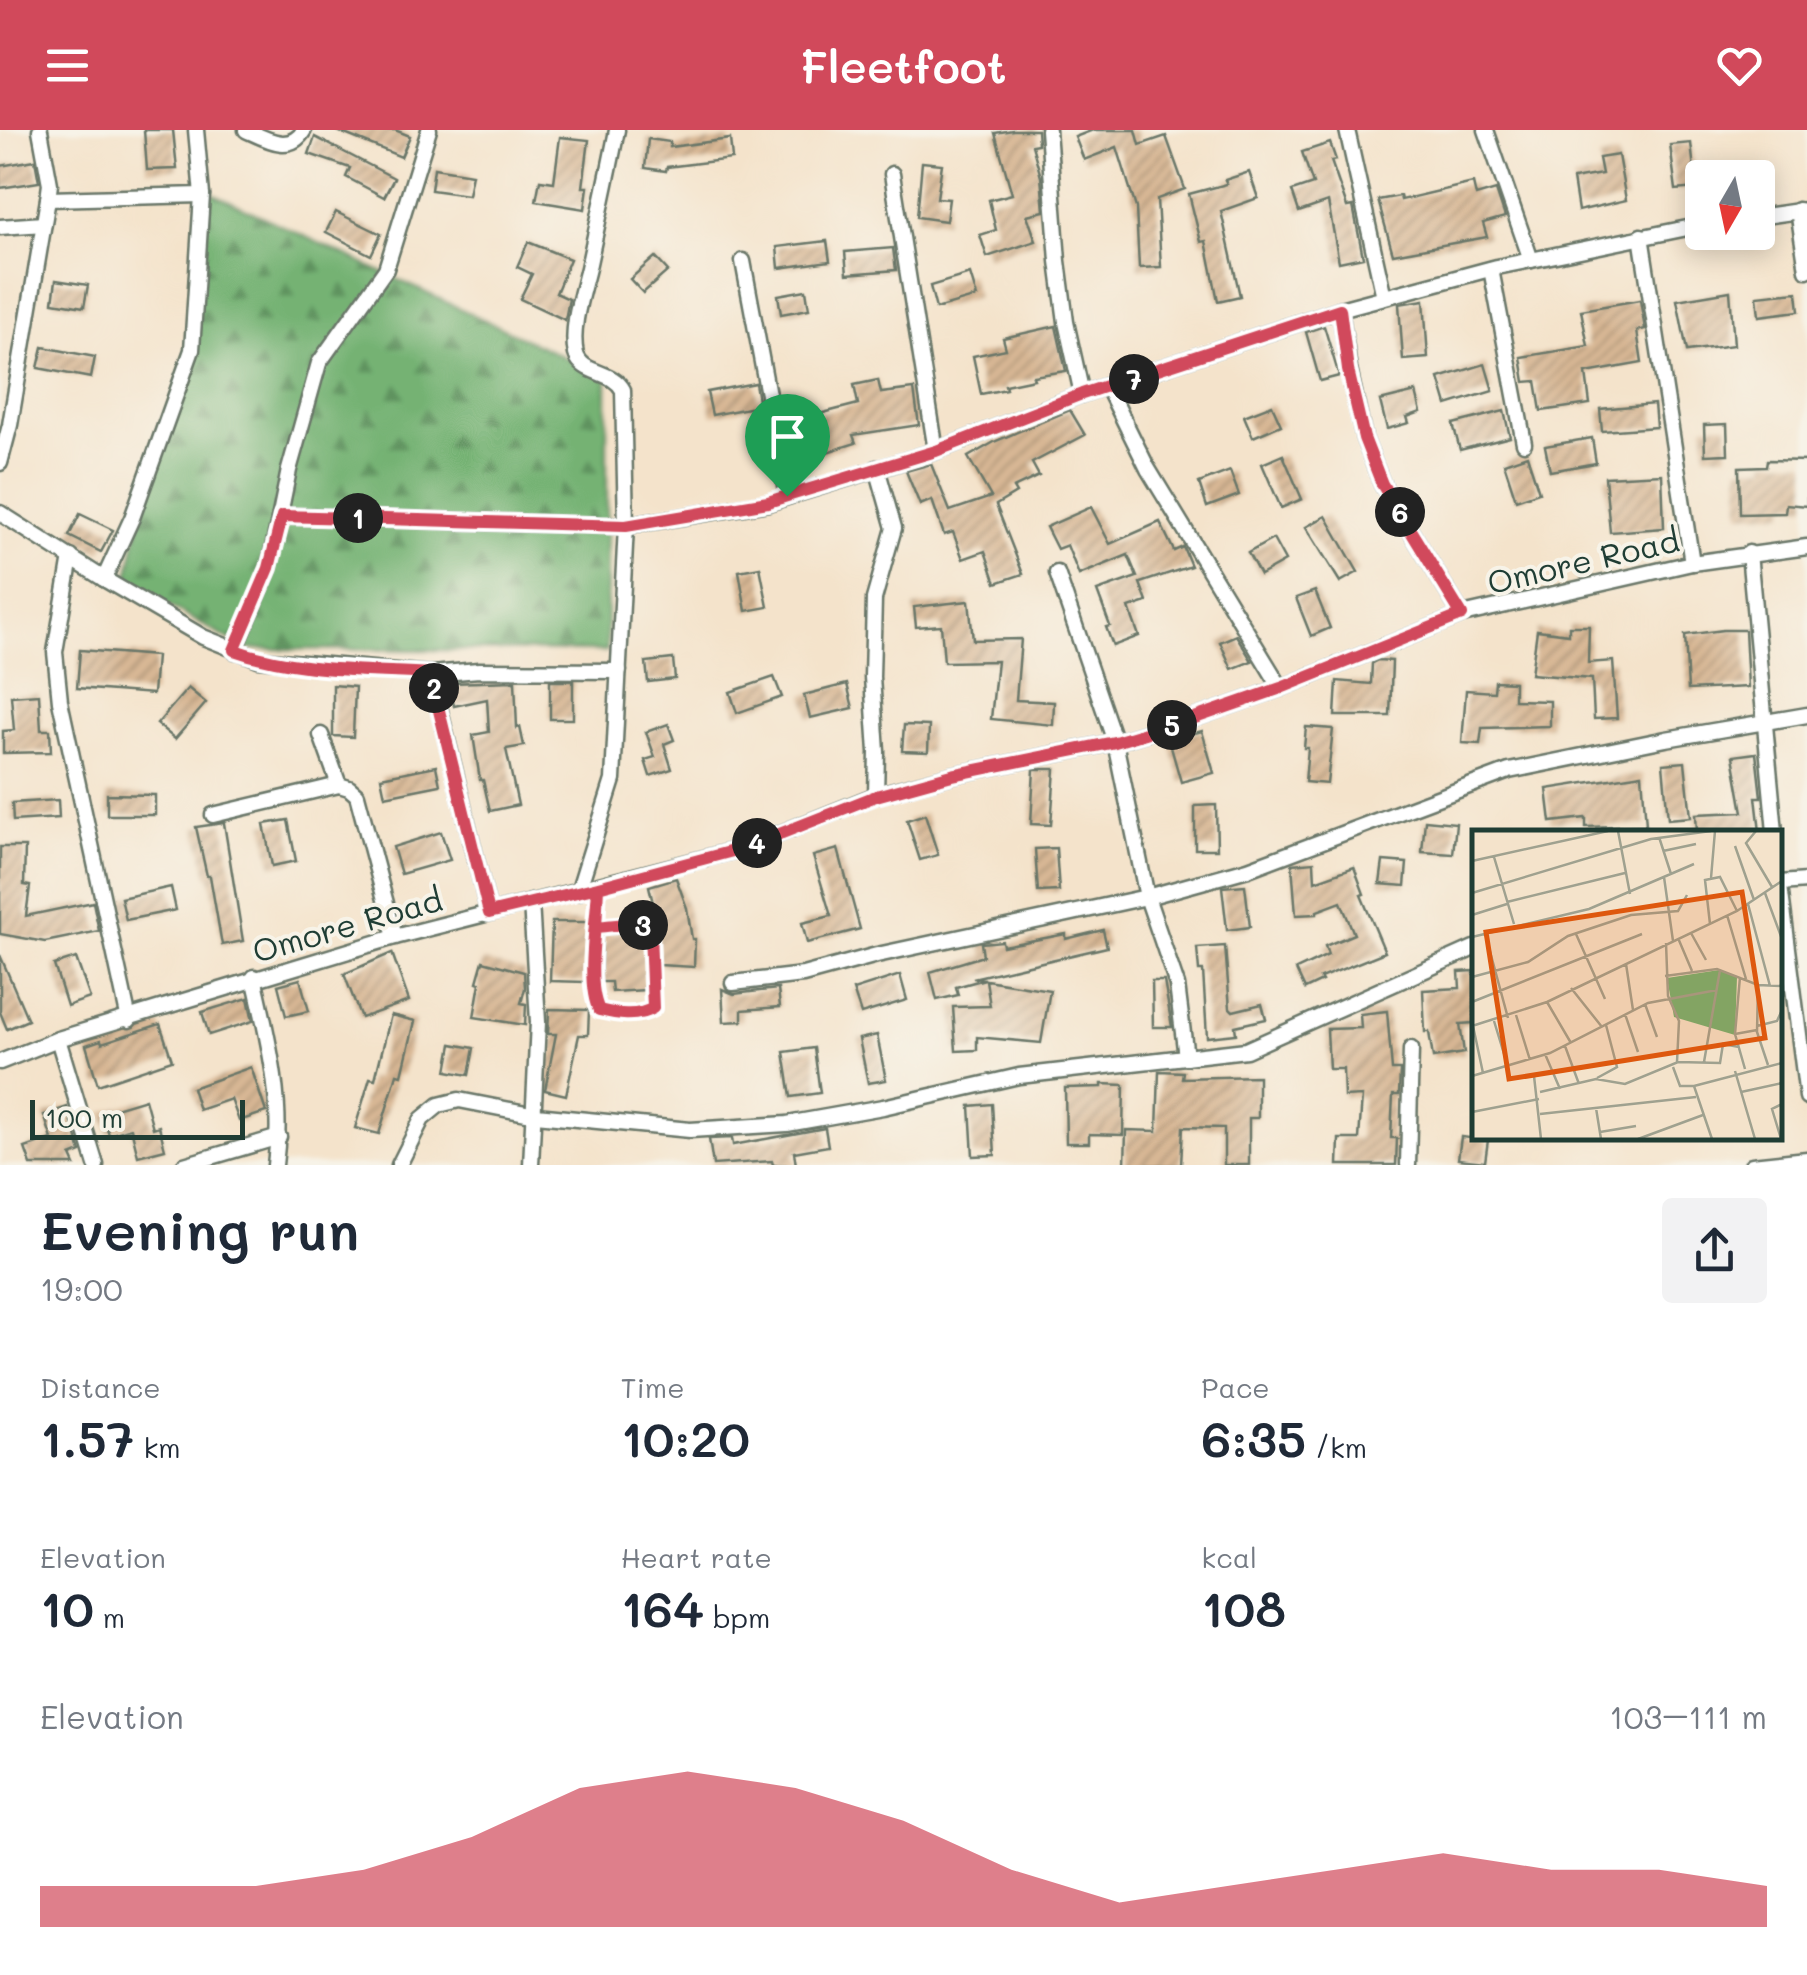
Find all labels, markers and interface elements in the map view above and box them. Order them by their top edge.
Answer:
text: Fleetfoot [800,36,1007,94]
icon: menu [40,38,95,93]
icon: heart [1712,38,1767,93]
north arrow [1685,160,1775,250]
map controls [1685,160,1775,250]
pin: 7 [1109,354,1159,404]
text: 7 [1126,361,1142,397]
pin [745,394,830,497]
icon: arrive [760,409,815,464]
pin: 6 [1375,487,1425,537]
pin: 1 [333,493,383,543]
text: 6 [1392,494,1408,530]
text: 1 [352,500,364,536]
street label: Omore Road [1483,518,1683,602]
pin: 2 [409,663,459,713]
text: 2 [426,670,442,706]
pin: 5 [1147,700,1197,750]
text: 5 [1164,707,1180,743]
pin: 4 [732,818,782,868]
text: 4 [748,825,766,861]
inset map [1472,830,1782,1140]
street label: Omore Road [247,877,447,971]
pin: 3 [618,900,668,950]
text: 3 [635,907,651,943]
scale bar [30,1095,245,1140]
text: 100 m [45,1099,123,1135]
text: Evening run [40,1193,359,1265]
button: share [1662,1198,1767,1303]
text: 19:00 [40,1267,123,1309]
text: Distance [40,1369,161,1405]
text: Time [621,1369,684,1405]
text: Pace [1201,1369,1270,1405]
text: 1.57 [40,1405,134,1471]
text: 10:20 [621,1405,750,1471]
text: 6:35 [1201,1405,1306,1471]
text: km [134,1429,181,1465]
text: /km [1306,1429,1367,1465]
text: Elevation [40,1539,166,1575]
text: Heart rate [621,1539,772,1575]
text: kcal [1201,1539,1257,1575]
text: 10 [40,1575,94,1641]
text: 164 [621,1575,704,1641]
text: 108 [1201,1575,1286,1641]
text: m [94,1599,125,1635]
text: bpm [704,1599,770,1635]
text: Elevation [40,1695,184,1737]
text: 103–111 m [1609,1695,1767,1737]

